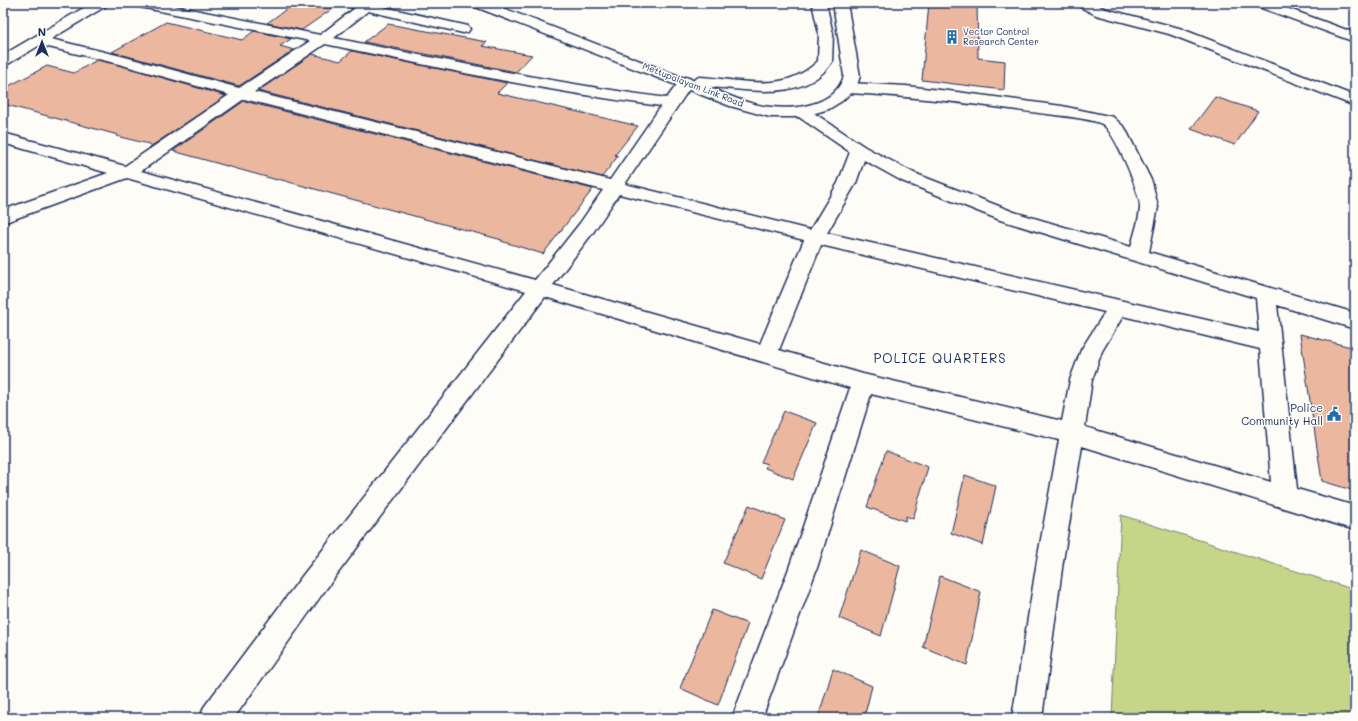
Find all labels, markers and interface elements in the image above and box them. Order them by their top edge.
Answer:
north arrow [22,22,62,62]
text: N [38,24,46,39]
place label: Vector Control Research Center [963,26,1039,47]
building icon: Vector Control Research Center [944,29,960,45]
street label: Mettupalayam Link Road [641,60,746,109]
district label: POLICE QUARTERS [873,349,1007,366]
place label: Police Community Hall [1241,400,1323,428]
public building icon: Police Community Hall [1326,406,1342,422]

